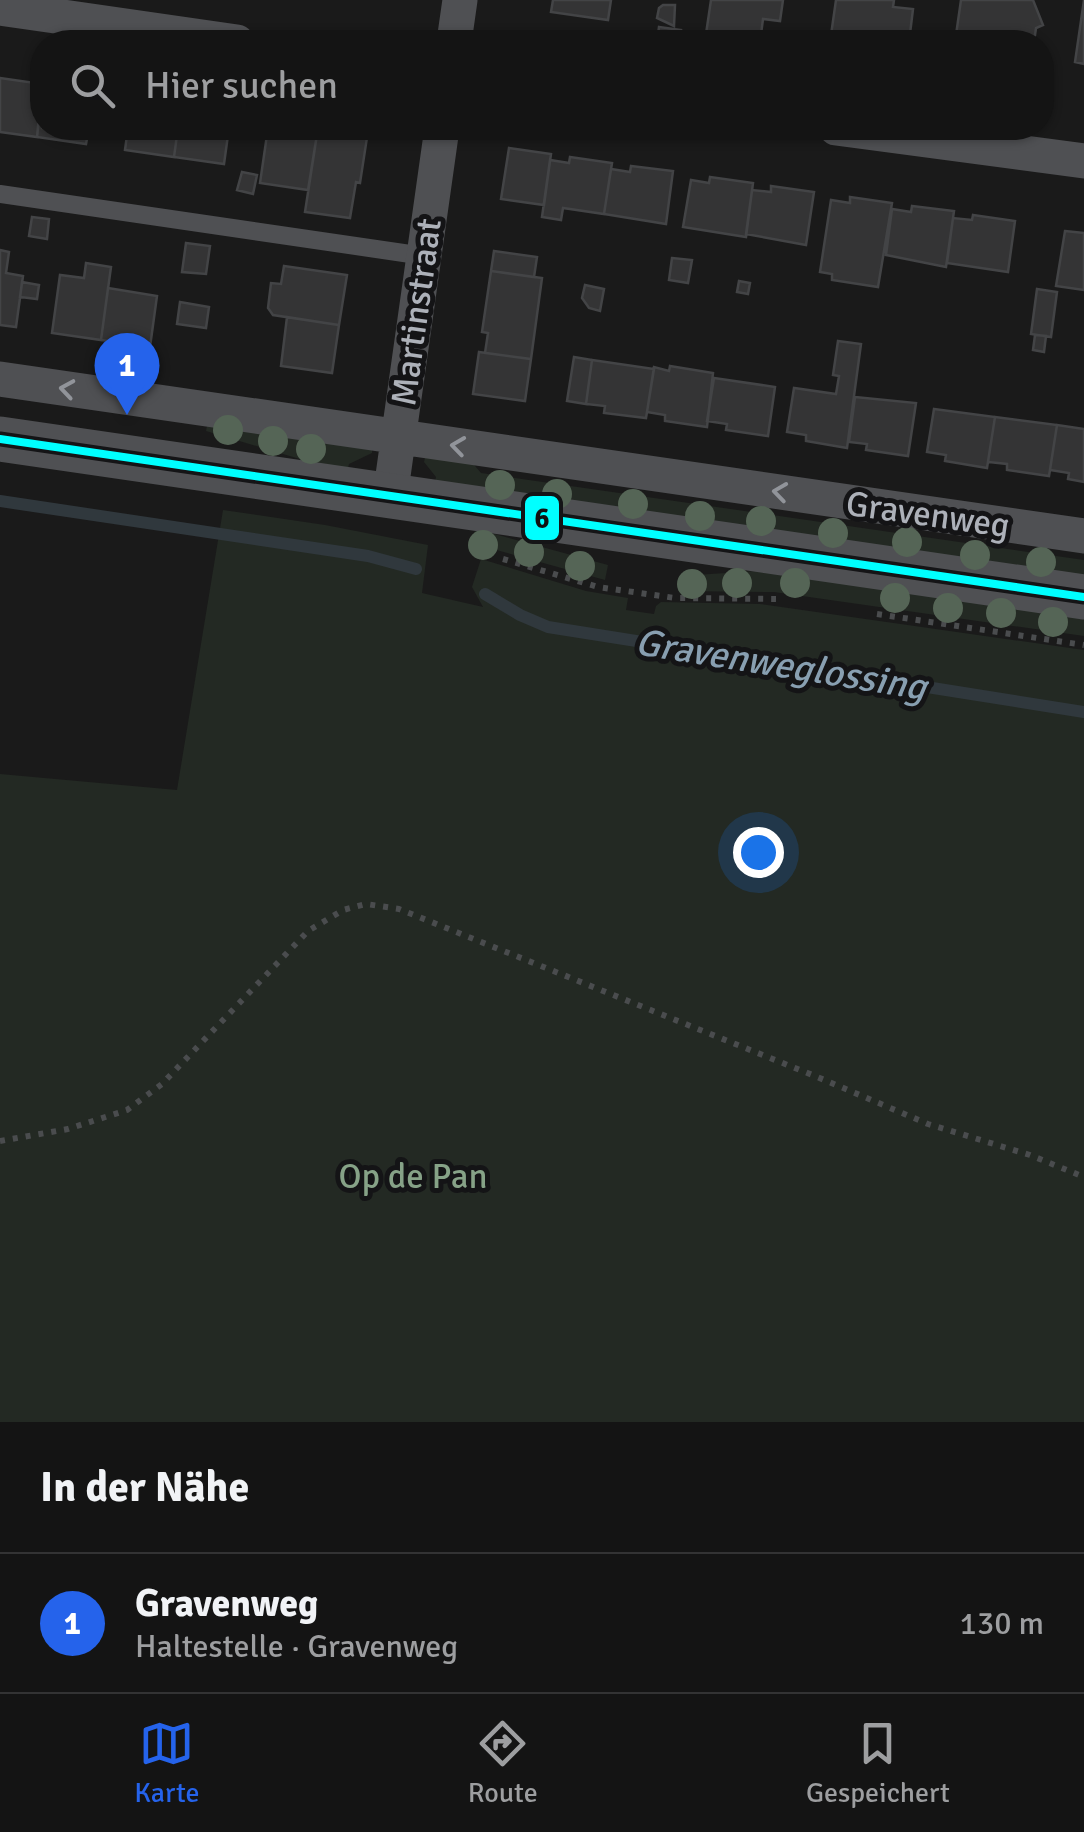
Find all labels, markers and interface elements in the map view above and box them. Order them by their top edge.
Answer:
search box [30,30,1054,140]
icon: search [65,58,120,113]
text: Hier suchen [145,62,338,109]
street label: Martinstraat [382,216,451,408]
pin: 1 [94,332,160,415]
one-way arrow [59,379,75,400]
one-way arrow [450,436,466,457]
street label: Gravenweg [843,482,1012,547]
one-way arrow [771,483,788,504]
line badge: 6 [523,494,561,542]
text: 6 [534,502,550,536]
water label: Gravenweglossing [632,618,933,711]
your location [733,827,784,878]
park label: Op de Pan [339,1155,487,1198]
text: In der Nähe [40,1462,249,1513]
text: Gravenweg [135,1580,318,1627]
text: 1 [64,1604,81,1643]
text: 130 m [960,1604,1044,1643]
text: Haltestelle · Gravenweg [135,1627,458,1666]
tab: Karte [134,1716,199,1810]
tab: Route [468,1716,538,1810]
tab: Gespeichert [806,1716,950,1810]

